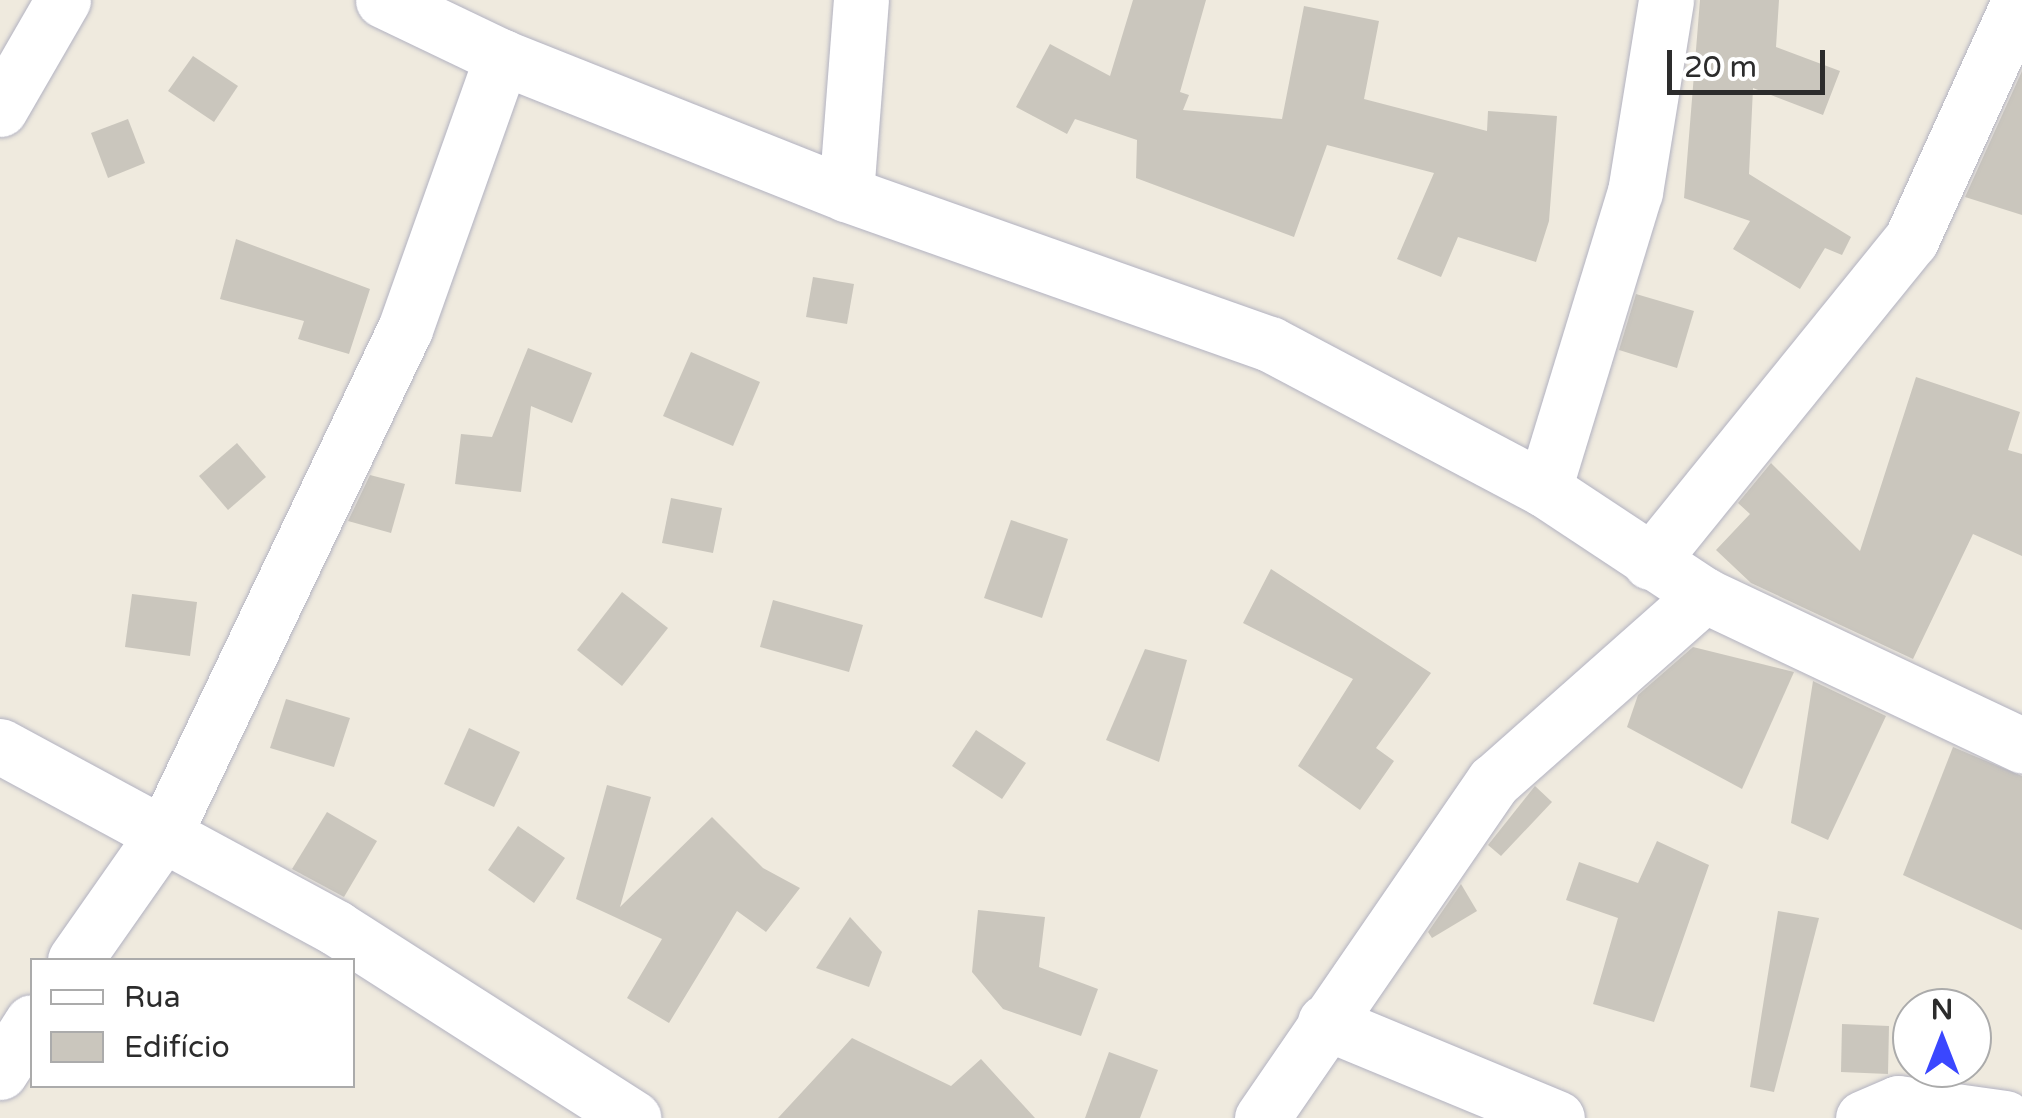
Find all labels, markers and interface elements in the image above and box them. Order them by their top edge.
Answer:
scale bar [1672,30,1830,92]
text: 20 m [1684,49,1757,86]
legend [30,958,355,1088]
text: Rua [124,979,181,1016]
north arrow [1892,988,1992,1088]
text: N [1931,993,1953,1027]
text: Edifício [124,1029,230,1066]

